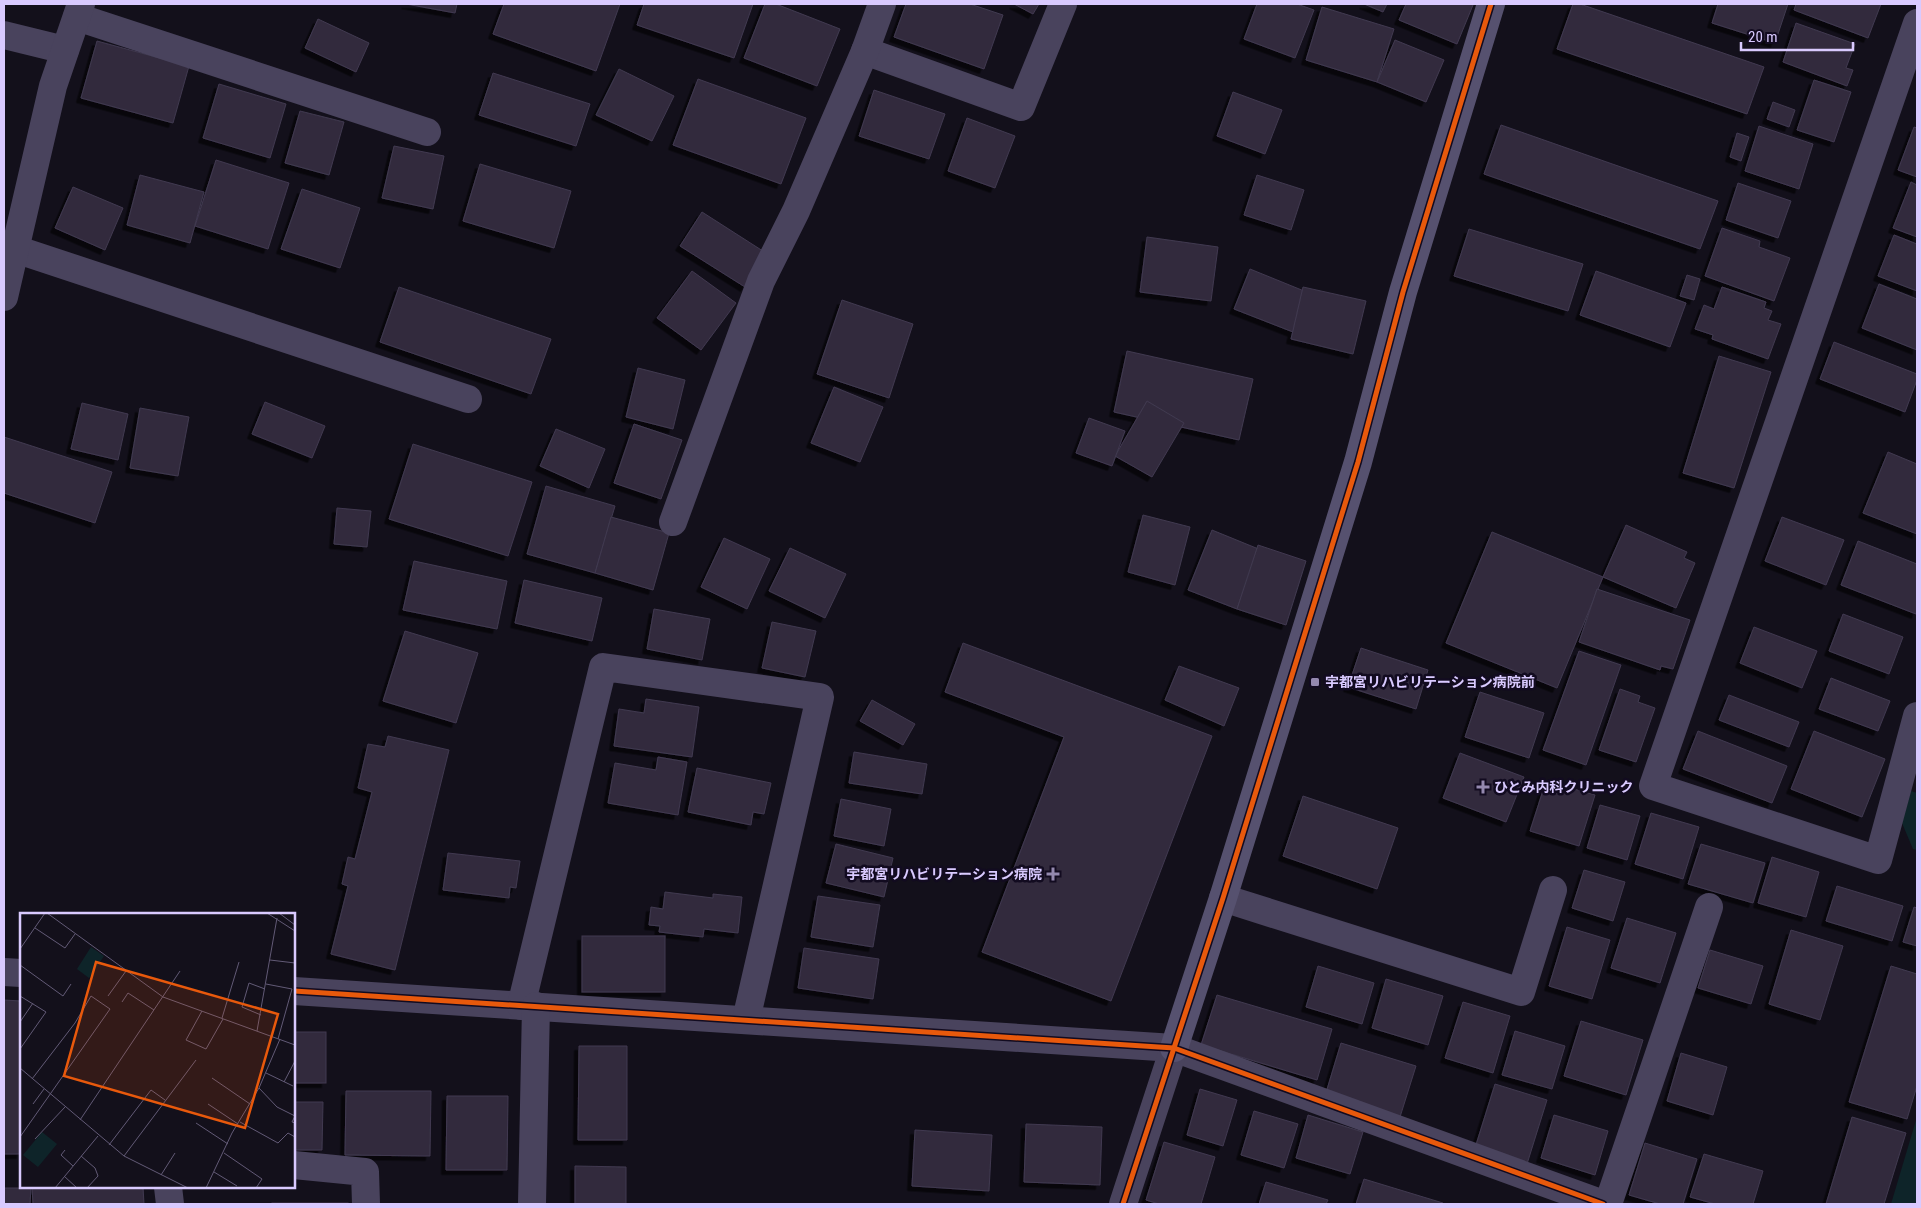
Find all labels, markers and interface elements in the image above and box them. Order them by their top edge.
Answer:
scale bar [1741,20,1854,52]
text: 20 m [1748,28,1778,46]
place label: 宇都宮リハビリテーション病院前 [1325,674,1535,690]
marker: 宇都宮リハビリテーション病院前 [1309,676,1321,688]
place label: ひとみ内科クリニック [1494,779,1634,795]
marker: ひとみ内科クリニック [1476,780,1490,794]
place label: 宇都宮リハビリテーション病院 [846,866,1042,882]
marker: 宇都宮リハビリテーション病院 [1046,867,1060,881]
inset map [20,913,295,1188]

